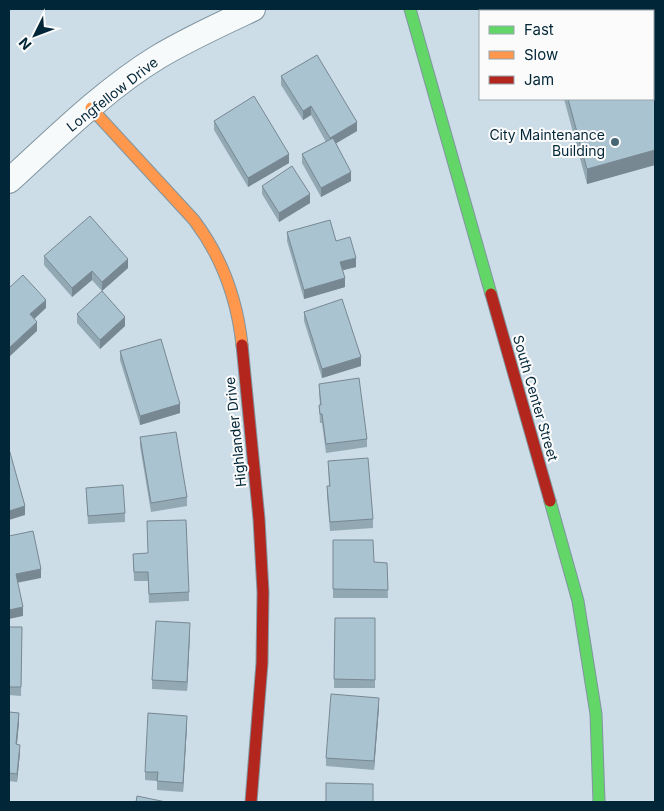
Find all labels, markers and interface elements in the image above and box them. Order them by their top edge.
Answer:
north arrow [10,10,60,60]
legend [479,10,654,100]
text: Fast [524,20,554,39]
text: N [15,34,35,54]
text: Slow [524,45,558,64]
street label: Longfellow Drive [63,53,161,135]
text: Jam [524,70,554,89]
place label: City Maintenance Building [489,126,605,159]
marker: City Maintenance Building [609,136,621,148]
street label: South Center Street [510,333,562,463]
street label: Highlander Drive [221,376,249,488]

